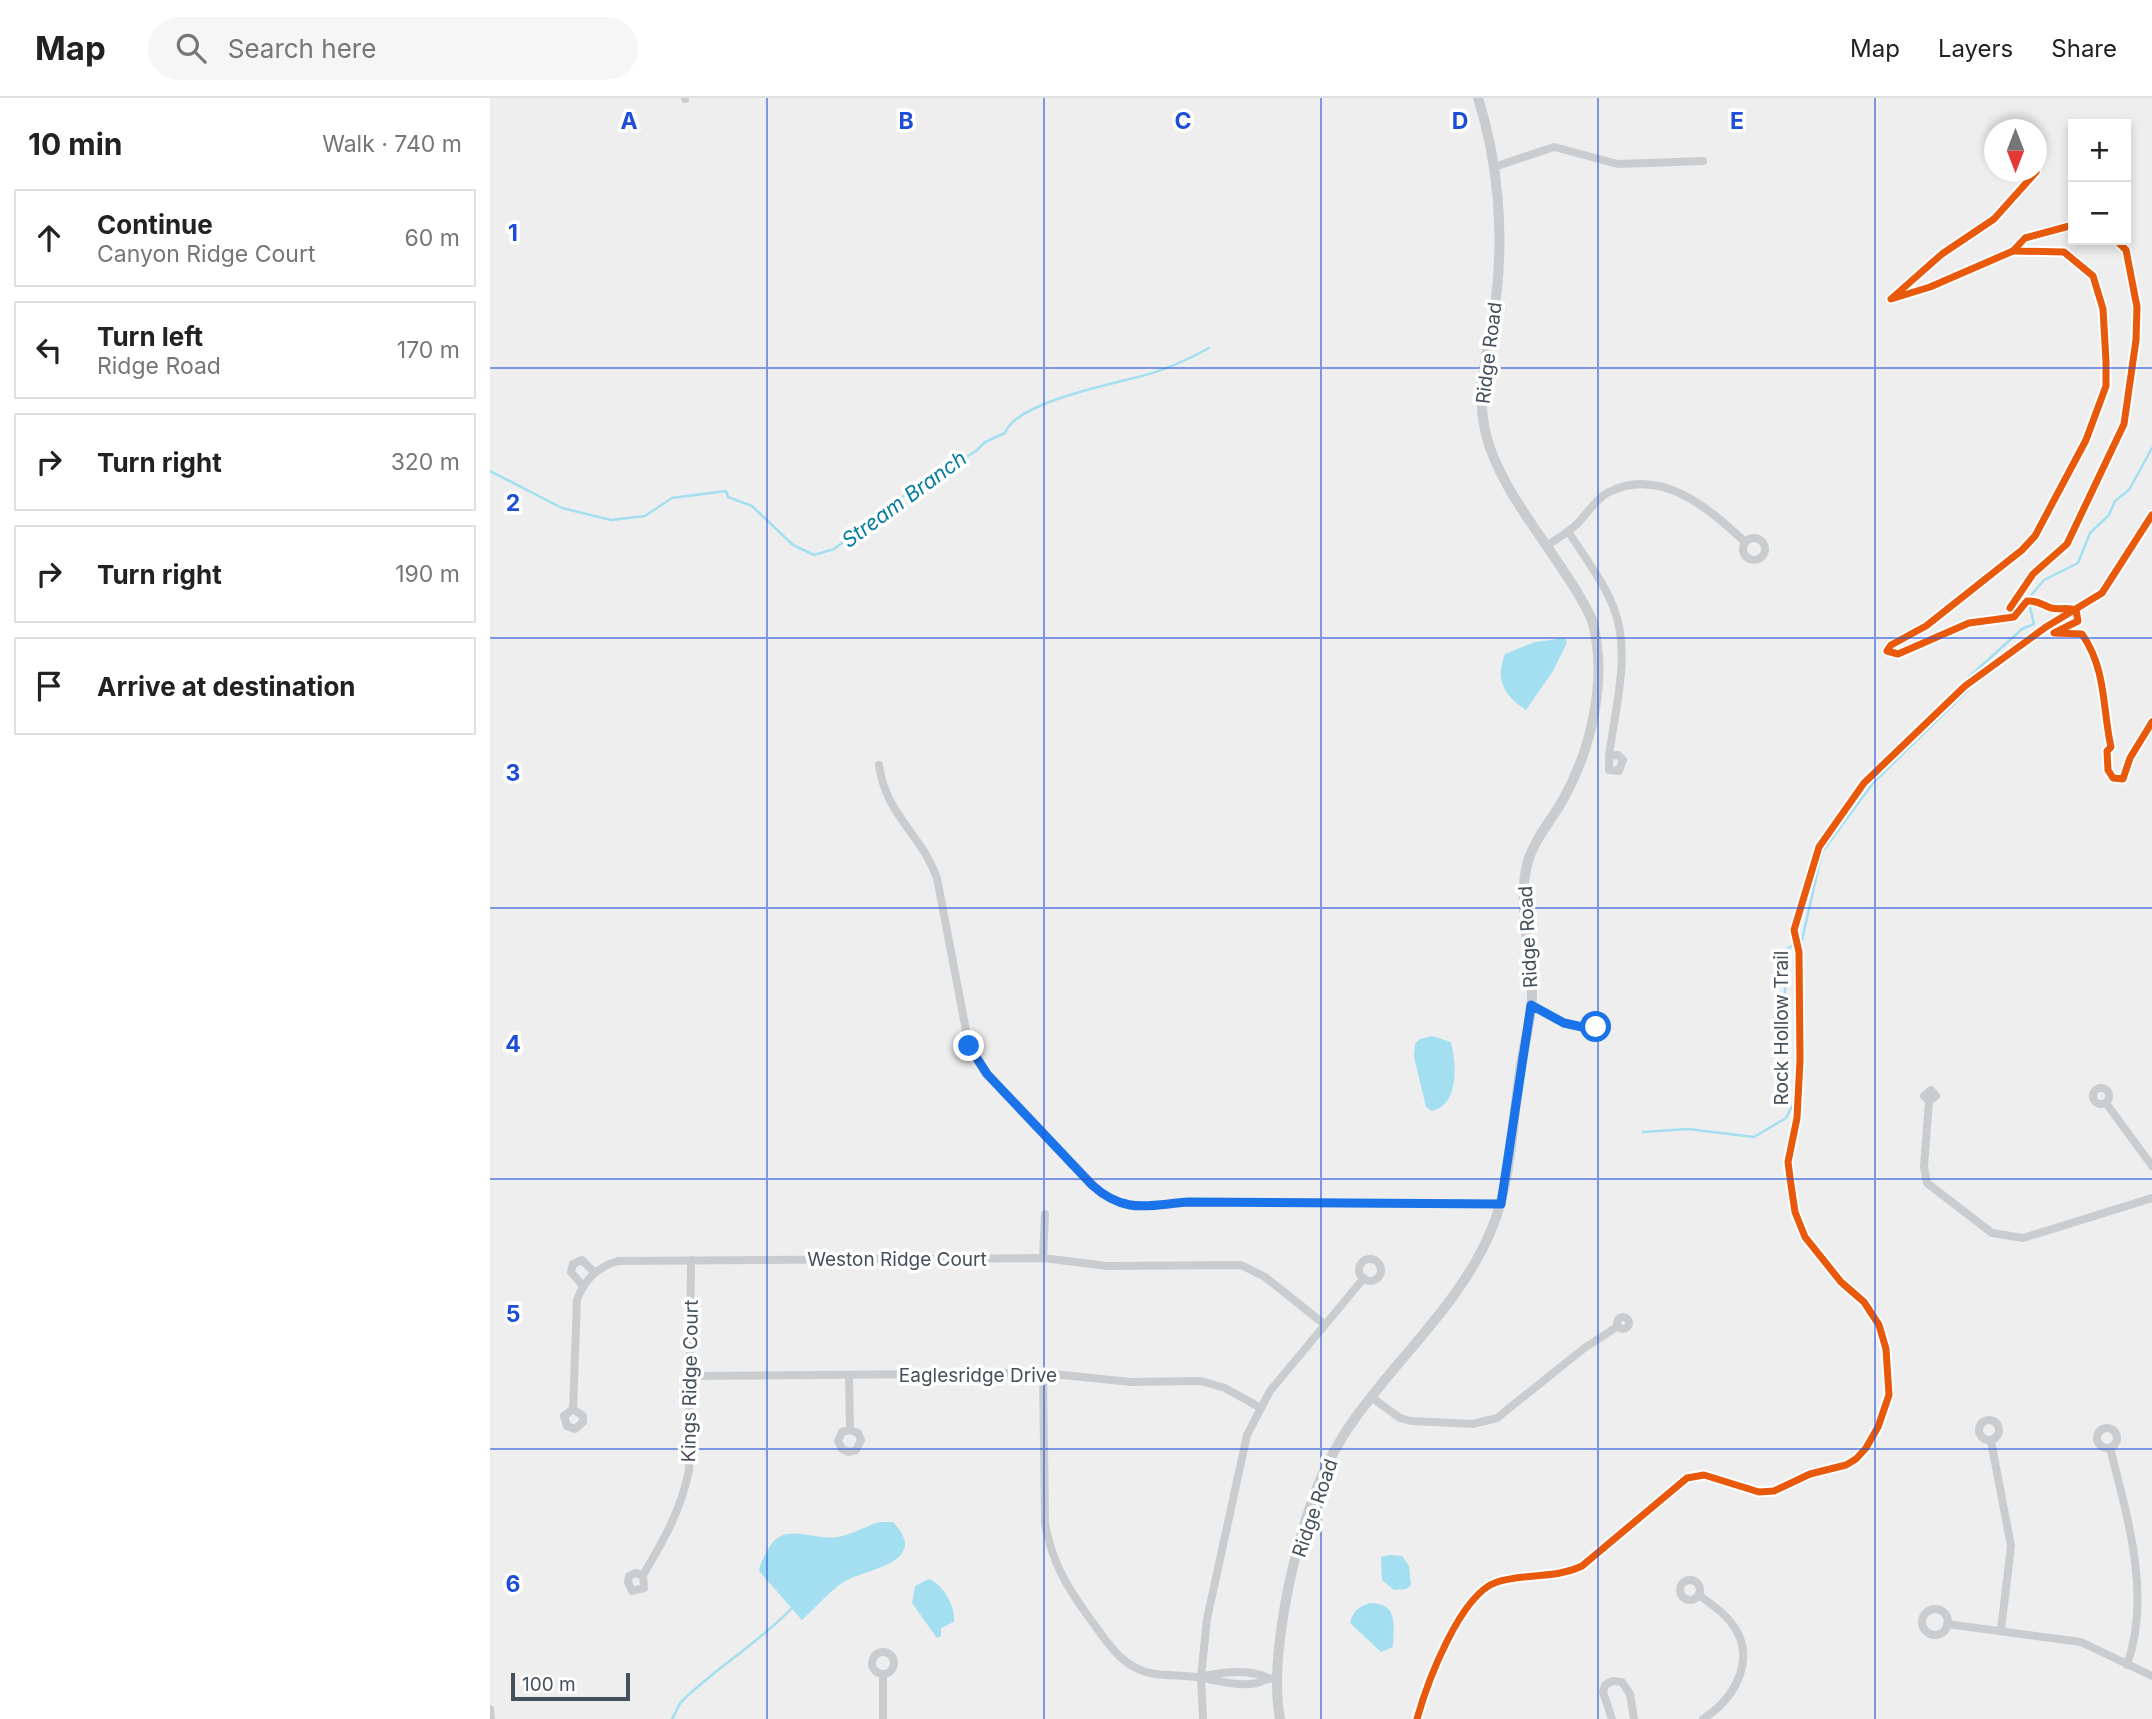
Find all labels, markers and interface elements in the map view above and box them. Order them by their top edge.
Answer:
search box [148,17,638,80]
text: Map [35,28,106,68]
icon: search [172,29,210,67]
text: Search here [228,33,376,64]
text: Map [1850,34,1900,63]
text: Layers [1938,34,2013,63]
text: Share [2051,34,2117,63]
text: A [620,107,638,135]
text: B [898,107,914,135]
text: C [1174,107,1192,135]
text: D [1452,107,1468,135]
text: E [1730,107,1744,135]
north arrow [1984,119,2047,182]
map controls [2068,119,2131,245]
button: + [2068,119,2131,182]
text: 10 min [28,126,122,162]
text: Walk · 740 m [322,130,462,158]
button: − [2068,182,2131,245]
text: Continue [97,209,213,240]
icon: ahead [30,219,68,257]
text: 1 [508,219,518,247]
text: 60 m [405,224,460,252]
text: Canyon Ridge Court [97,240,315,268]
street label: Ridge Road [1471,301,1507,405]
text: Turn left [97,321,203,352]
icon: left [30,331,68,369]
text: 170 m [397,336,460,364]
text: Ridge Road [97,352,221,380]
icon: right [30,443,68,481]
water label: Stream Branch [837,445,971,553]
text: Turn right [97,447,222,478]
text: 320 m [391,448,460,476]
text: 2 [506,489,520,517]
icon: right [30,555,68,593]
text: Turn right [97,559,222,590]
text: 190 m [395,560,460,588]
icon: arrive [30,667,68,705]
text: Arrive at destination [97,671,356,702]
text: 3 [506,759,520,787]
street label: Ridge Road [1514,885,1542,989]
street label: Rock Hollow Trail [1770,951,1793,1105]
route start [1580,1011,1611,1042]
text: 4 [505,1030,521,1058]
route end [953,1030,984,1061]
street label: Weston Ridge Court [807,1248,987,1271]
street label: Kings Ridge Court [677,1299,703,1463]
text: 5 [506,1300,520,1328]
street label: Eaglesridge Drive [899,1364,1057,1387]
street label: Ridge Road [1287,1456,1343,1560]
text: 6 [506,1570,520,1598]
scale bar [511,1670,630,1702]
text: 100 m [522,1673,576,1696]

